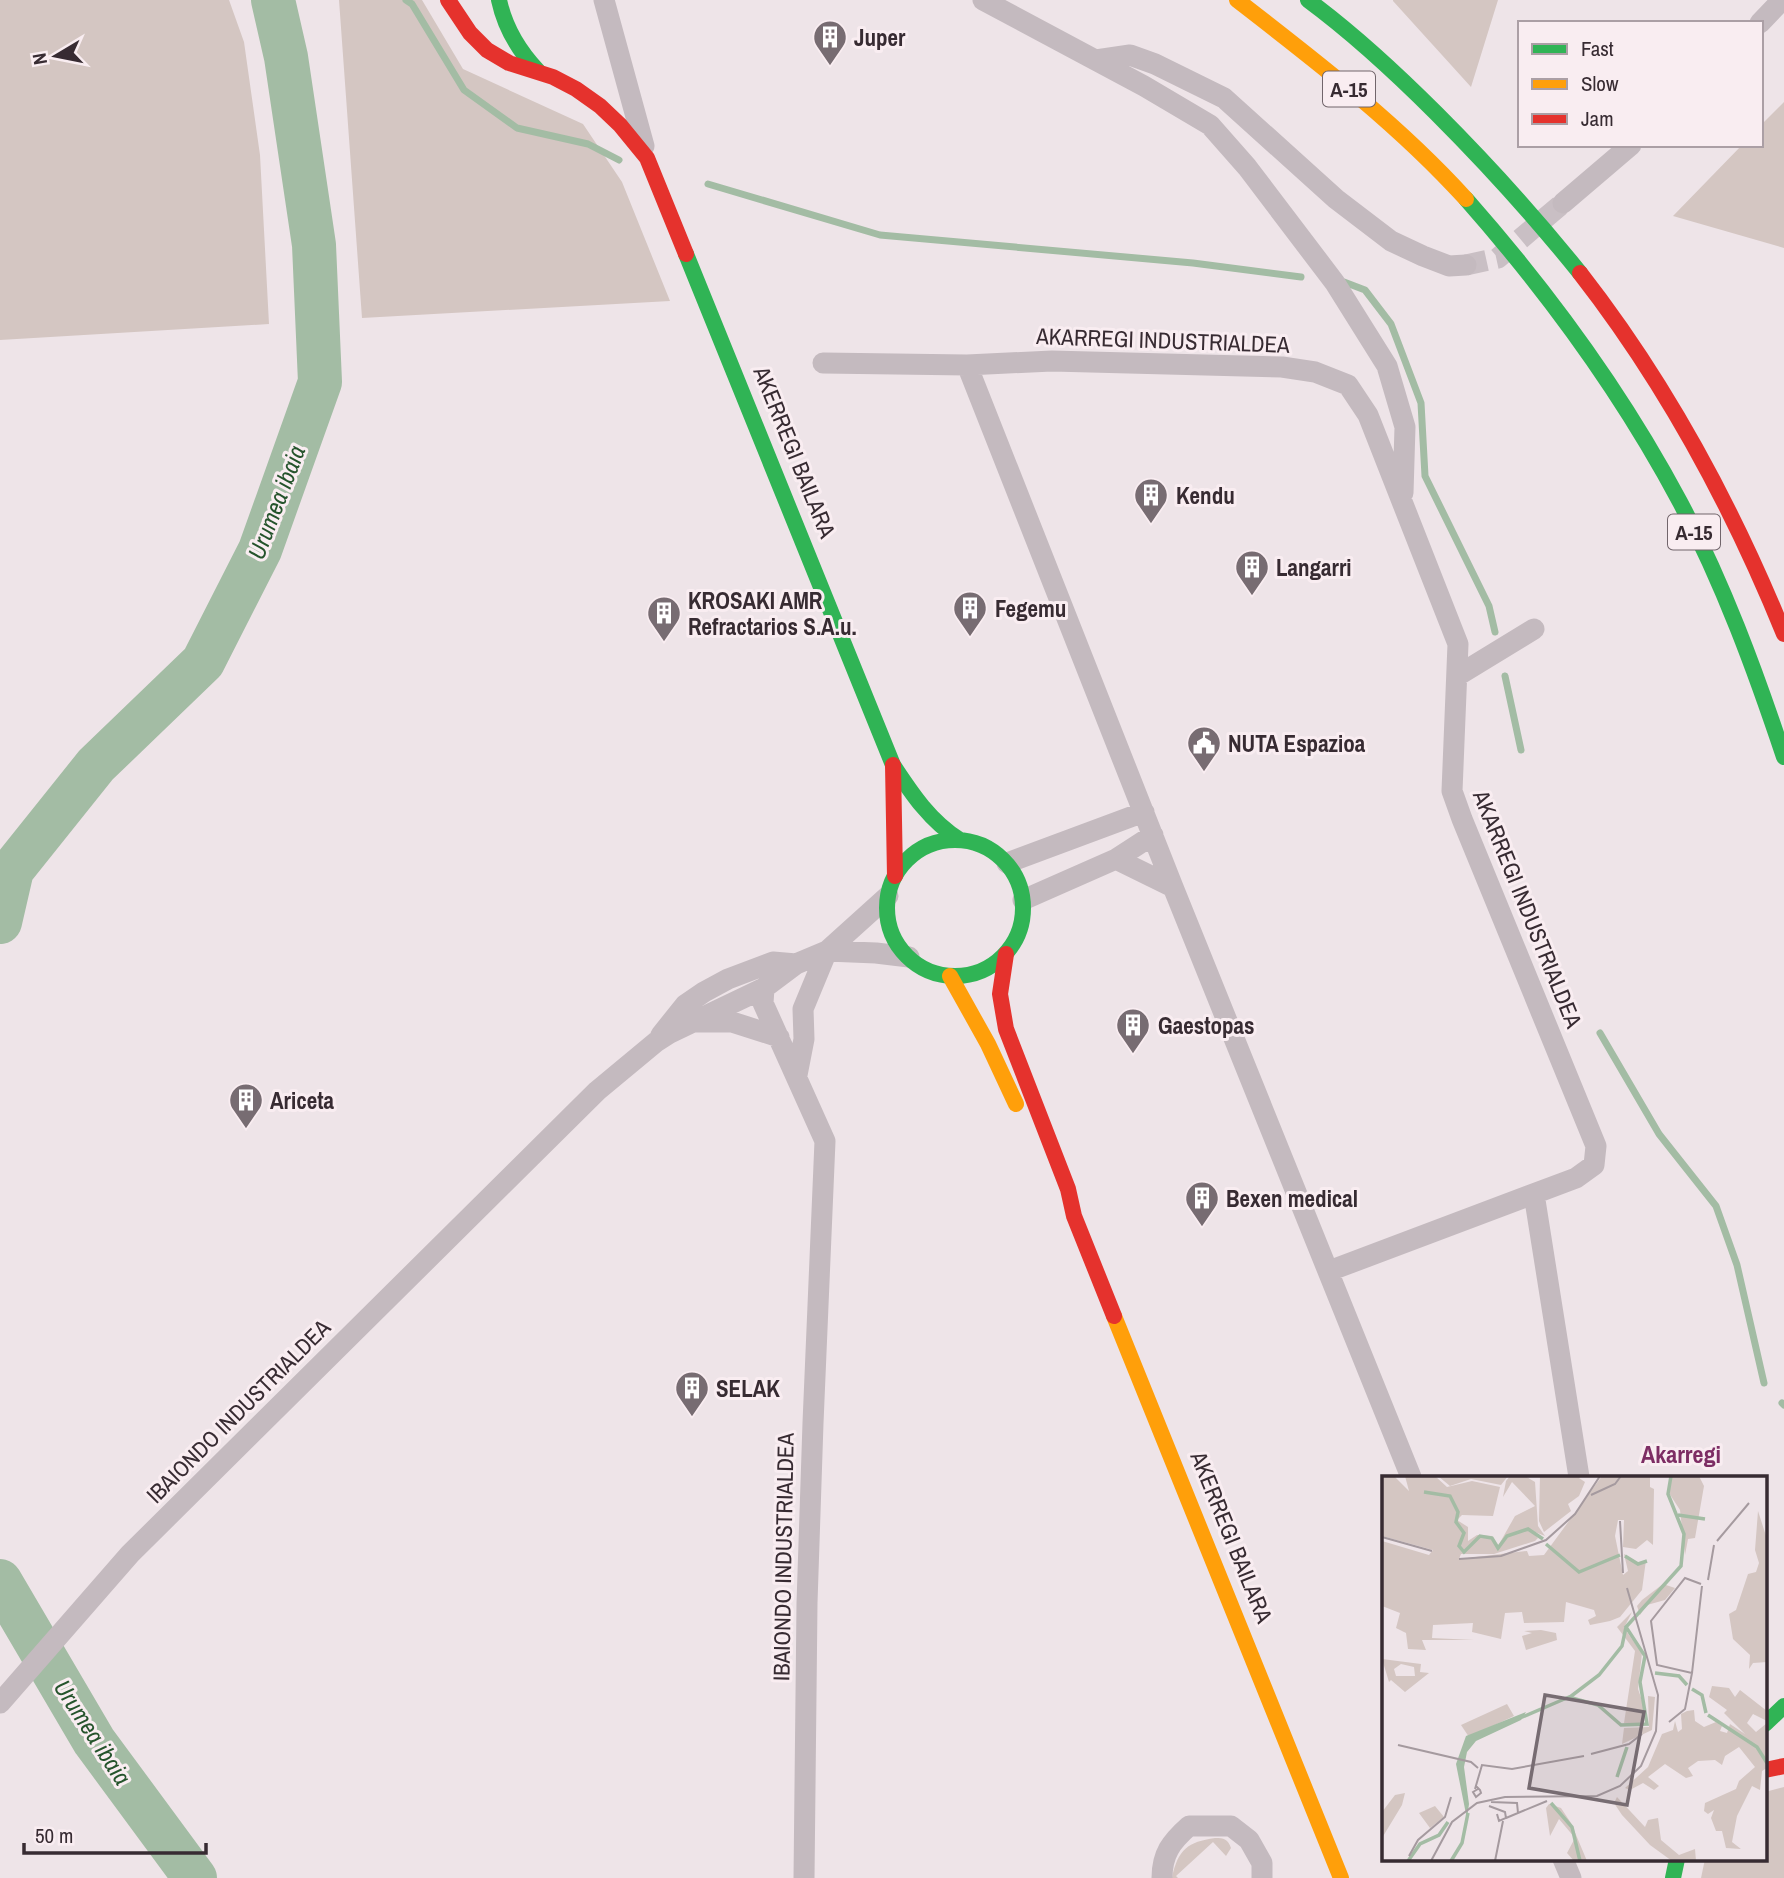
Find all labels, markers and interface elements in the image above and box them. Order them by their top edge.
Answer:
building icon: Juper [811,18,849,67]
north arrow [21,21,91,91]
legend [1518,21,1763,147]
place label: Juper [854,22,906,53]
text: Fast [1581,34,1614,63]
text: N [25,51,53,67]
text: Slow [1581,69,1619,98]
road number: A-15 [1323,72,1375,106]
text: Jam [1581,104,1614,133]
street label: AKARREGI INDUSTRIALDEA [1035,320,1291,360]
street label: AKERREGI BAILARA [746,361,844,543]
water label: Urumea ibaia [240,441,312,563]
building icon: Kendu [1132,476,1170,525]
place label: Kendu [1176,480,1235,511]
road number: A-15 [1668,514,1720,550]
building icon: Langarri [1233,548,1271,597]
place label: Langarri [1276,552,1351,583]
place label: KROSAKI AMR Refractarios S.A.u. [688,585,857,642]
building icon: Fegemu [951,589,989,638]
place label: Fegemu [995,593,1066,624]
building icon: KROSAKI AMR Refractarios S.A.u. [645,594,683,643]
public building icon: NUTA Espazioa [1185,724,1223,773]
place label: NUTA Espazioa [1228,728,1366,759]
street label: AKARREGI INDUSTRIALDEA [1466,785,1590,1033]
building icon: Gaestopas [1114,1006,1152,1055]
place label: Gaestopas [1158,1010,1254,1041]
building icon: Ariceta [227,1081,265,1130]
place label: Ariceta [270,1085,334,1116]
building icon: Bexen medical [1183,1179,1221,1228]
place label: Bexen medical [1226,1183,1358,1214]
street label: IBAIONDO INDUSTRIALDEA [139,1312,337,1510]
building icon: SELAK [673,1369,711,1418]
place label: SELAK [716,1373,780,1404]
street label: IBAIONDO INDUSTRIALDEA [765,1432,801,1681]
district label: Akarregi [1641,1438,1721,1470]
street label: AKERREGI BAILARA [1183,1446,1281,1628]
inset map [1382,1476,1766,1860]
water label: Urumea ibaia [47,1673,139,1791]
scale bar [24,1812,206,1856]
text: 50 m [35,1821,73,1850]

